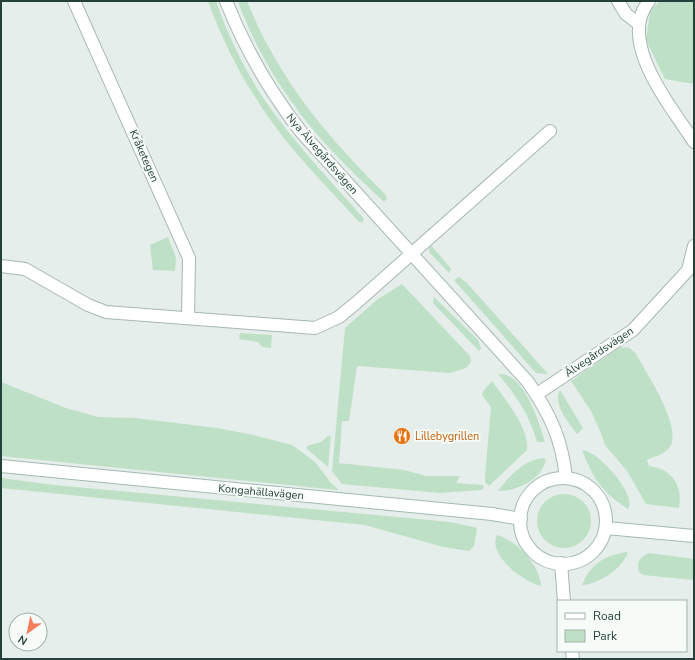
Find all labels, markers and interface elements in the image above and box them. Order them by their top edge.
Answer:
street label: Nya Älvegårdsvägen [283,110,361,198]
street label: Kråketegen [126,127,162,185]
street label: Älvegårdsvägen [562,323,636,381]
restaurant icon: Lillebygrillen [392,426,412,446]
place label: Lillebygrillen [415,429,479,444]
street label: Kongahällavägen [218,481,304,503]
legend [557,600,687,652]
text: Road [593,608,621,624]
north arrow [8,612,48,652]
text: Park [593,628,618,644]
text: N [15,631,30,648]

